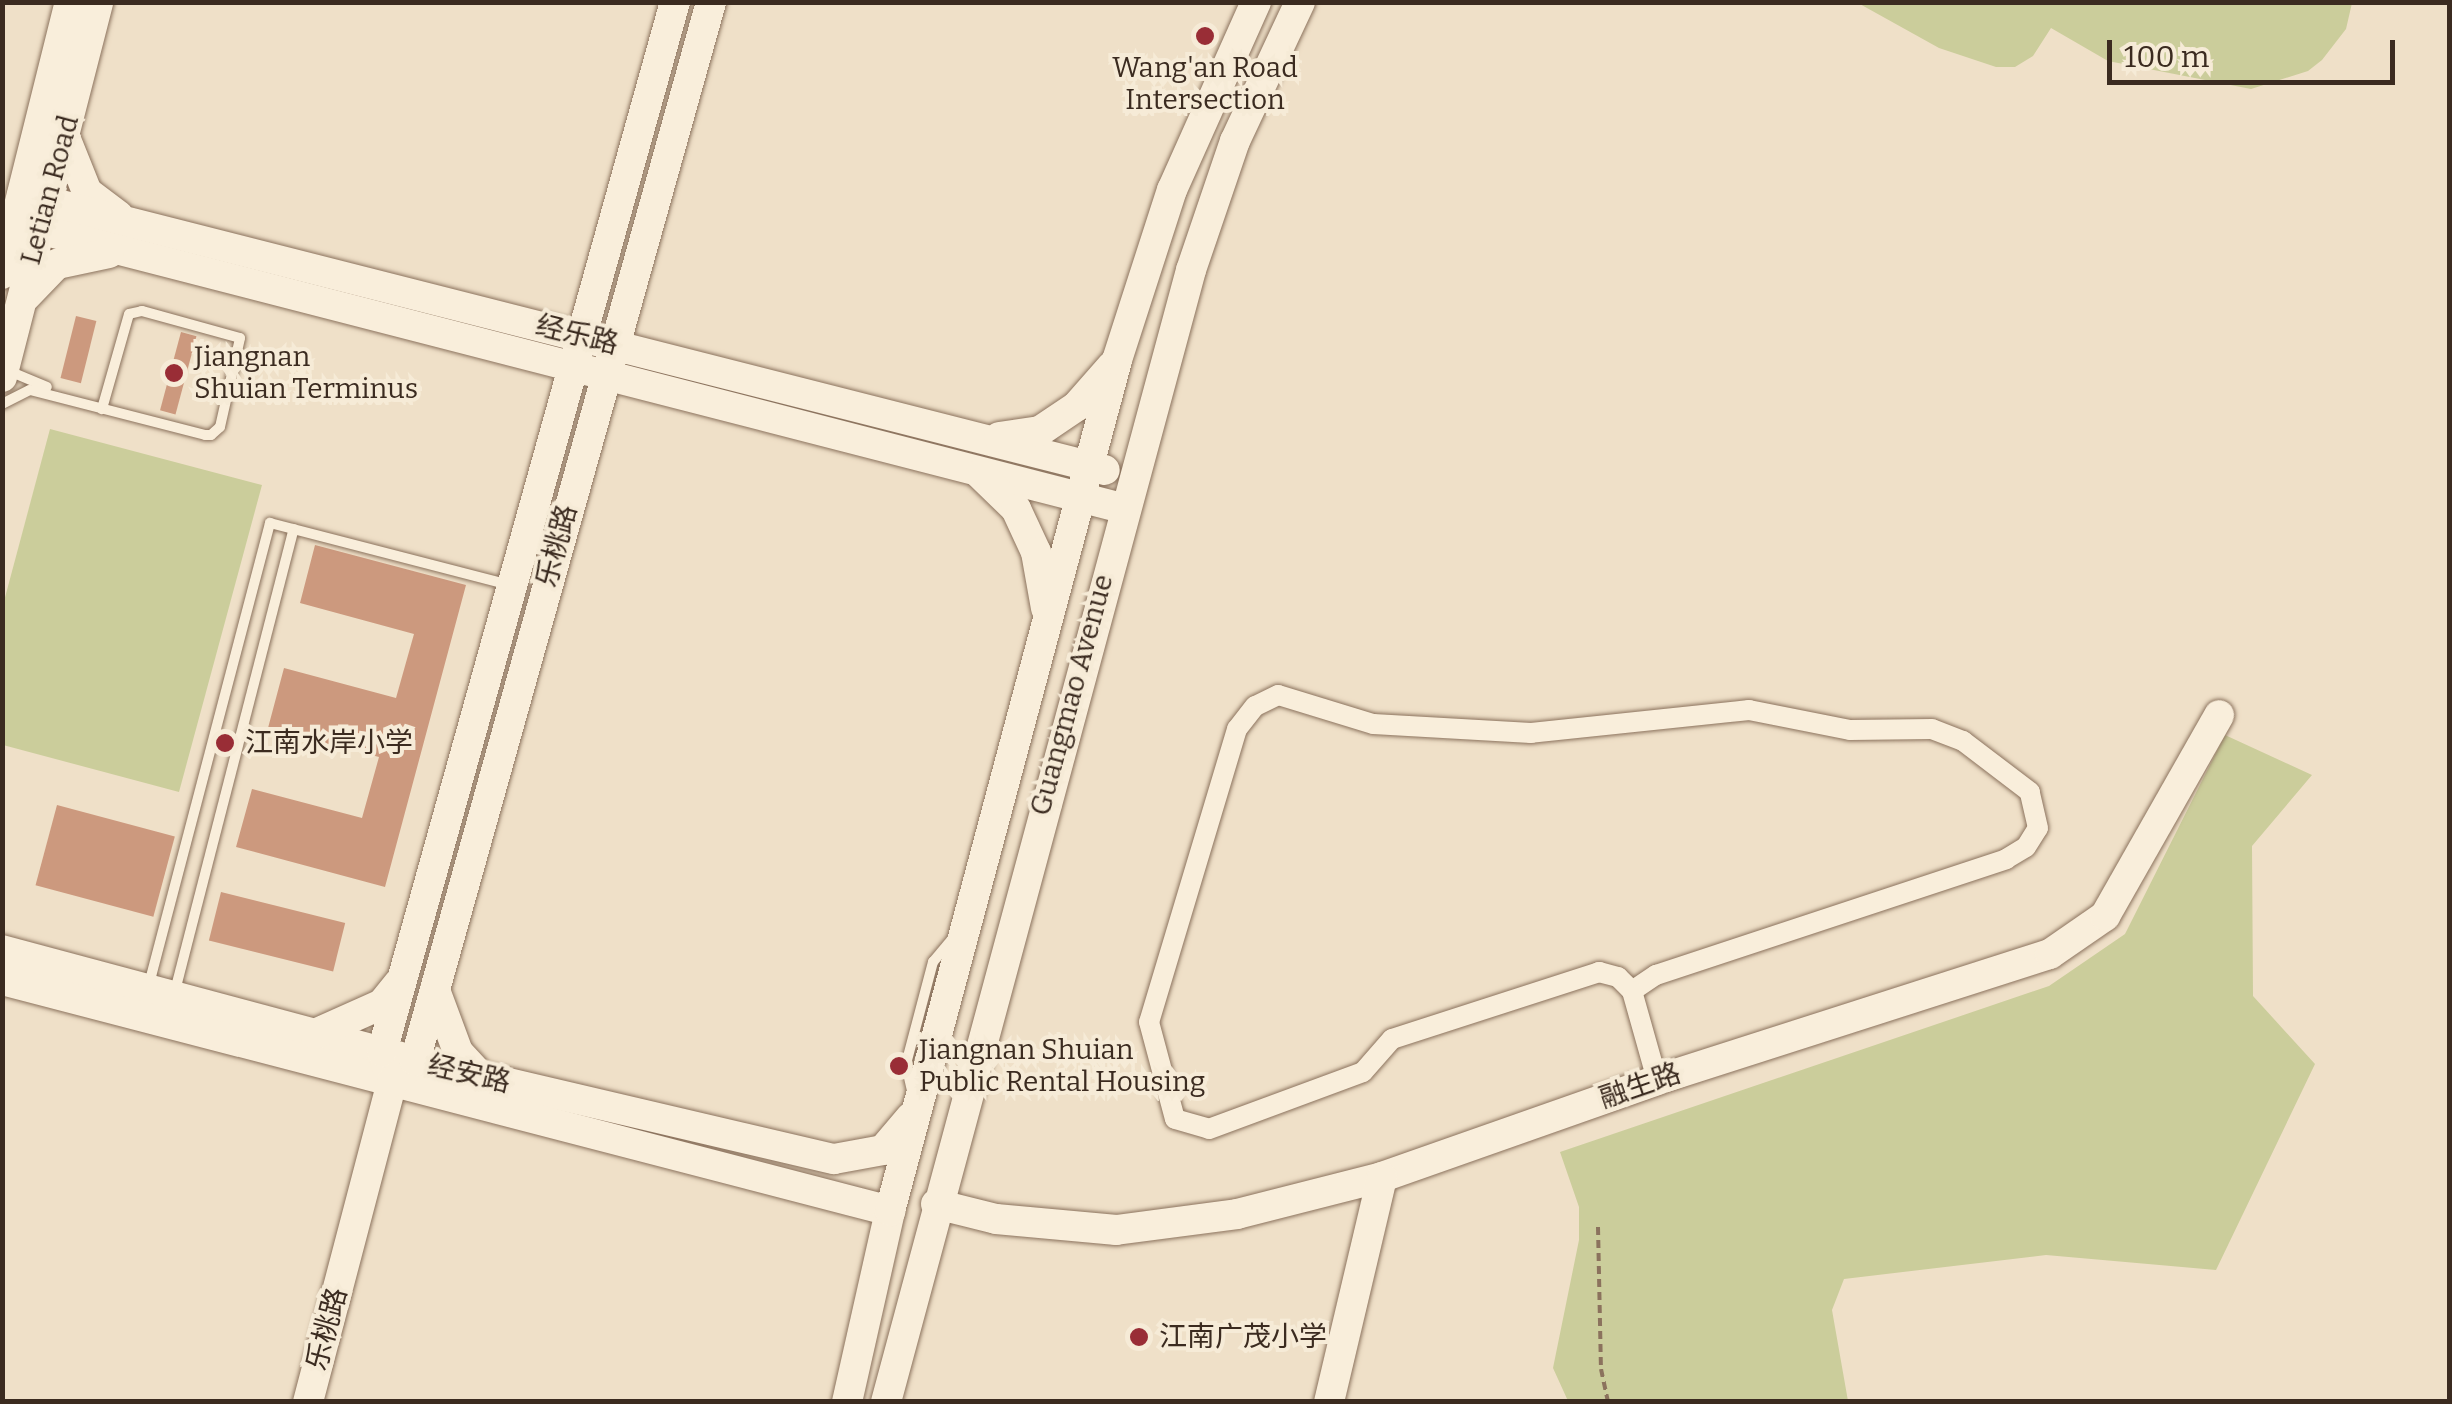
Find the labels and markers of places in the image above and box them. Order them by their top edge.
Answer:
marker: Wang'an Road Intersection [1194,25,1216,47]
place label: Wang'an Road Intersection [1112,51,1298,117]
place label: Jiangnan Shuian Terminus [194,340,418,406]
marker: Jiangnan Shuian Terminus [163,362,185,384]
place label: 江南水岸小学 [245,726,413,760]
marker: 江南水岸小学 [214,732,236,754]
place label: Jiangnan Shuian Public Rental Housing [919,1033,1205,1099]
marker: Jiangnan Shuian Public Rental Housing [888,1055,910,1077]
place label: 江南广茂小学 [1159,1320,1327,1354]
marker: 江南广茂小学 [1128,1326,1150,1348]

